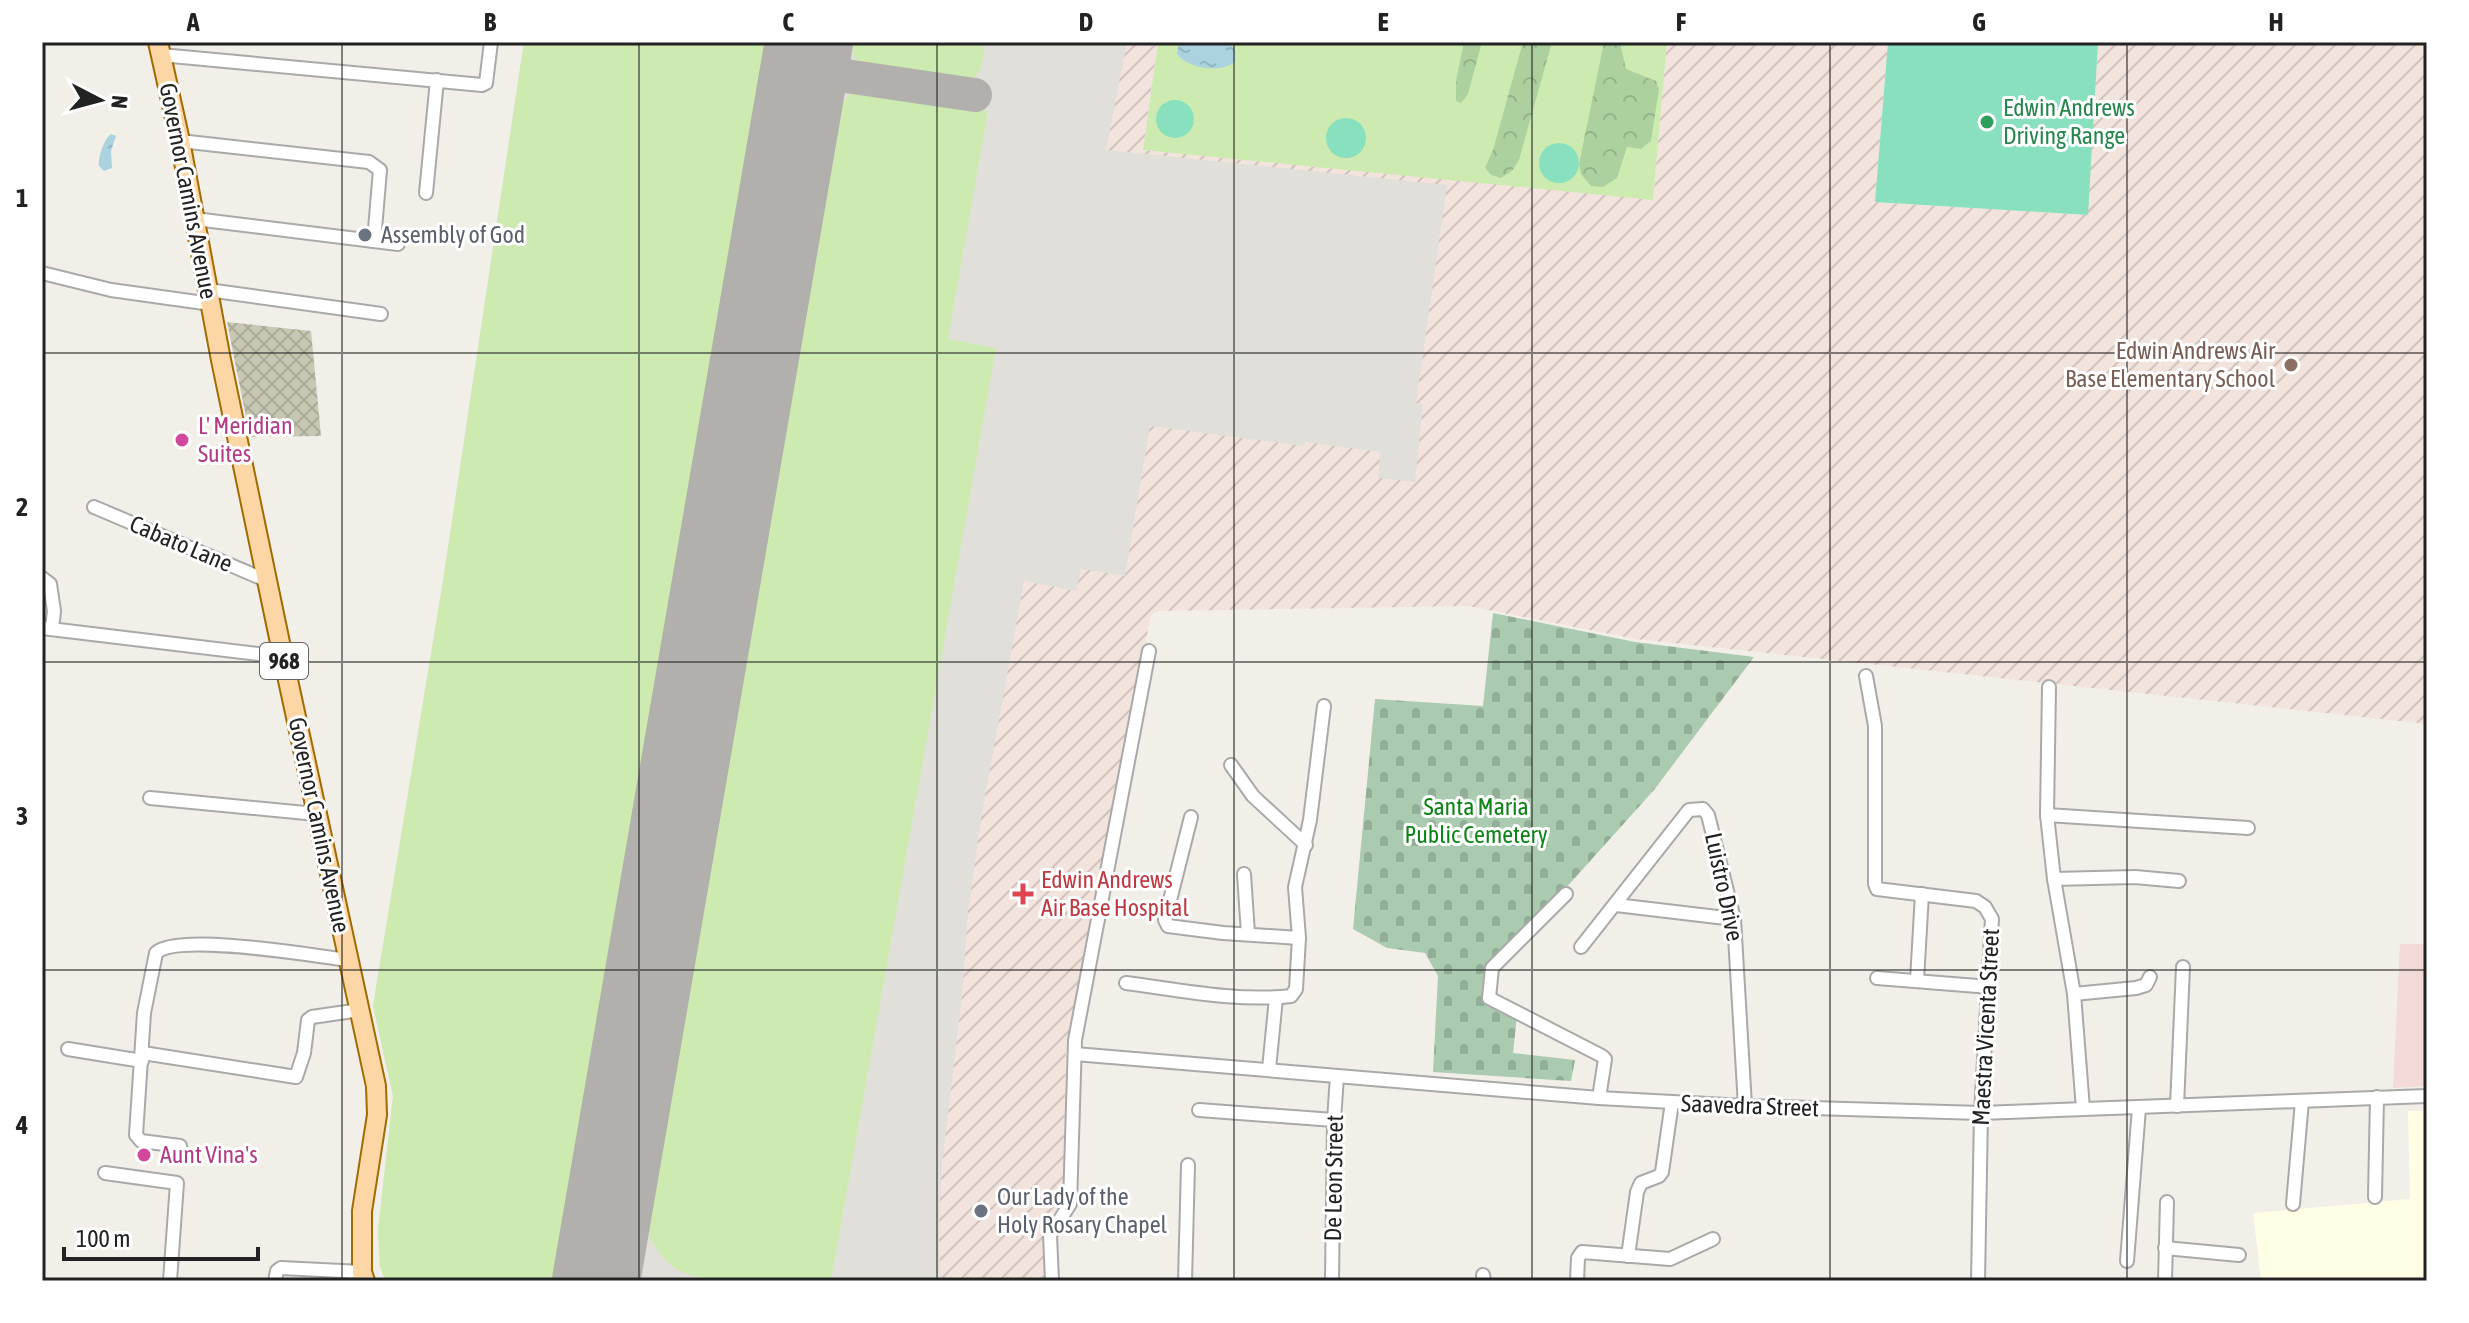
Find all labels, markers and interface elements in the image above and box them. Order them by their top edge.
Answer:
text: A [186,7,200,37]
text: B [484,7,497,37]
text: C [782,7,794,37]
text: D [1079,7,1093,37]
text: E [1377,7,1389,37]
text: F [1676,7,1687,37]
text: G [1972,7,1986,37]
text: H [2268,7,2284,37]
north arrow [60,60,140,140]
street label: Governor Camins Avenue [154,81,223,301]
text: N [106,94,133,110]
place label: Edwin Andrews Driving Range [2003,94,2135,149]
marker: Edwin Andrews Driving Range [1978,113,1996,131]
text: 1 [16,183,28,213]
place label: Assembly of God [381,221,525,248]
marker: Assembly of God [356,226,374,244]
place label: Edwin Andrews Air Base Elementary School [2065,337,2276,392]
marker: Edwin Andrews Air Base Elementary School [2282,356,2300,374]
place label: L' Meridian Suites [198,412,293,467]
marker: L' Meridian Suites [173,431,191,449]
text: 2 [16,492,28,522]
street label: Cabato Lane [126,510,237,577]
road number: 968 [260,643,308,679]
street label: Governor Camins Avenue [283,715,355,935]
park label: Santa Maria Public Cemetery [1404,793,1548,848]
text: 3 [16,801,28,831]
street label: Luistro Drive [1700,830,1749,944]
place label: Edwin Andrews Air Base Hospital [1041,866,1190,921]
marker: Edwin Andrews Air Base Hospital [1012,883,1034,905]
street label: Maestra Vicenta Street [1967,928,2004,1126]
street label: Saavedra Street [1681,1090,1819,1121]
text: 4 [15,1110,28,1140]
street label: De Leon Street [1319,1114,1348,1241]
place label: Aunt Vina's [160,1141,258,1168]
marker: Aunt Vina's [135,1146,153,1164]
place label: Our Lady of the Holy Rosary Chapel [997,1183,1168,1238]
marker: Our Lady of the Holy Rosary Chapel [972,1202,990,1220]
scale bar [64,1211,258,1261]
text: 100 m [76,1225,130,1252]

